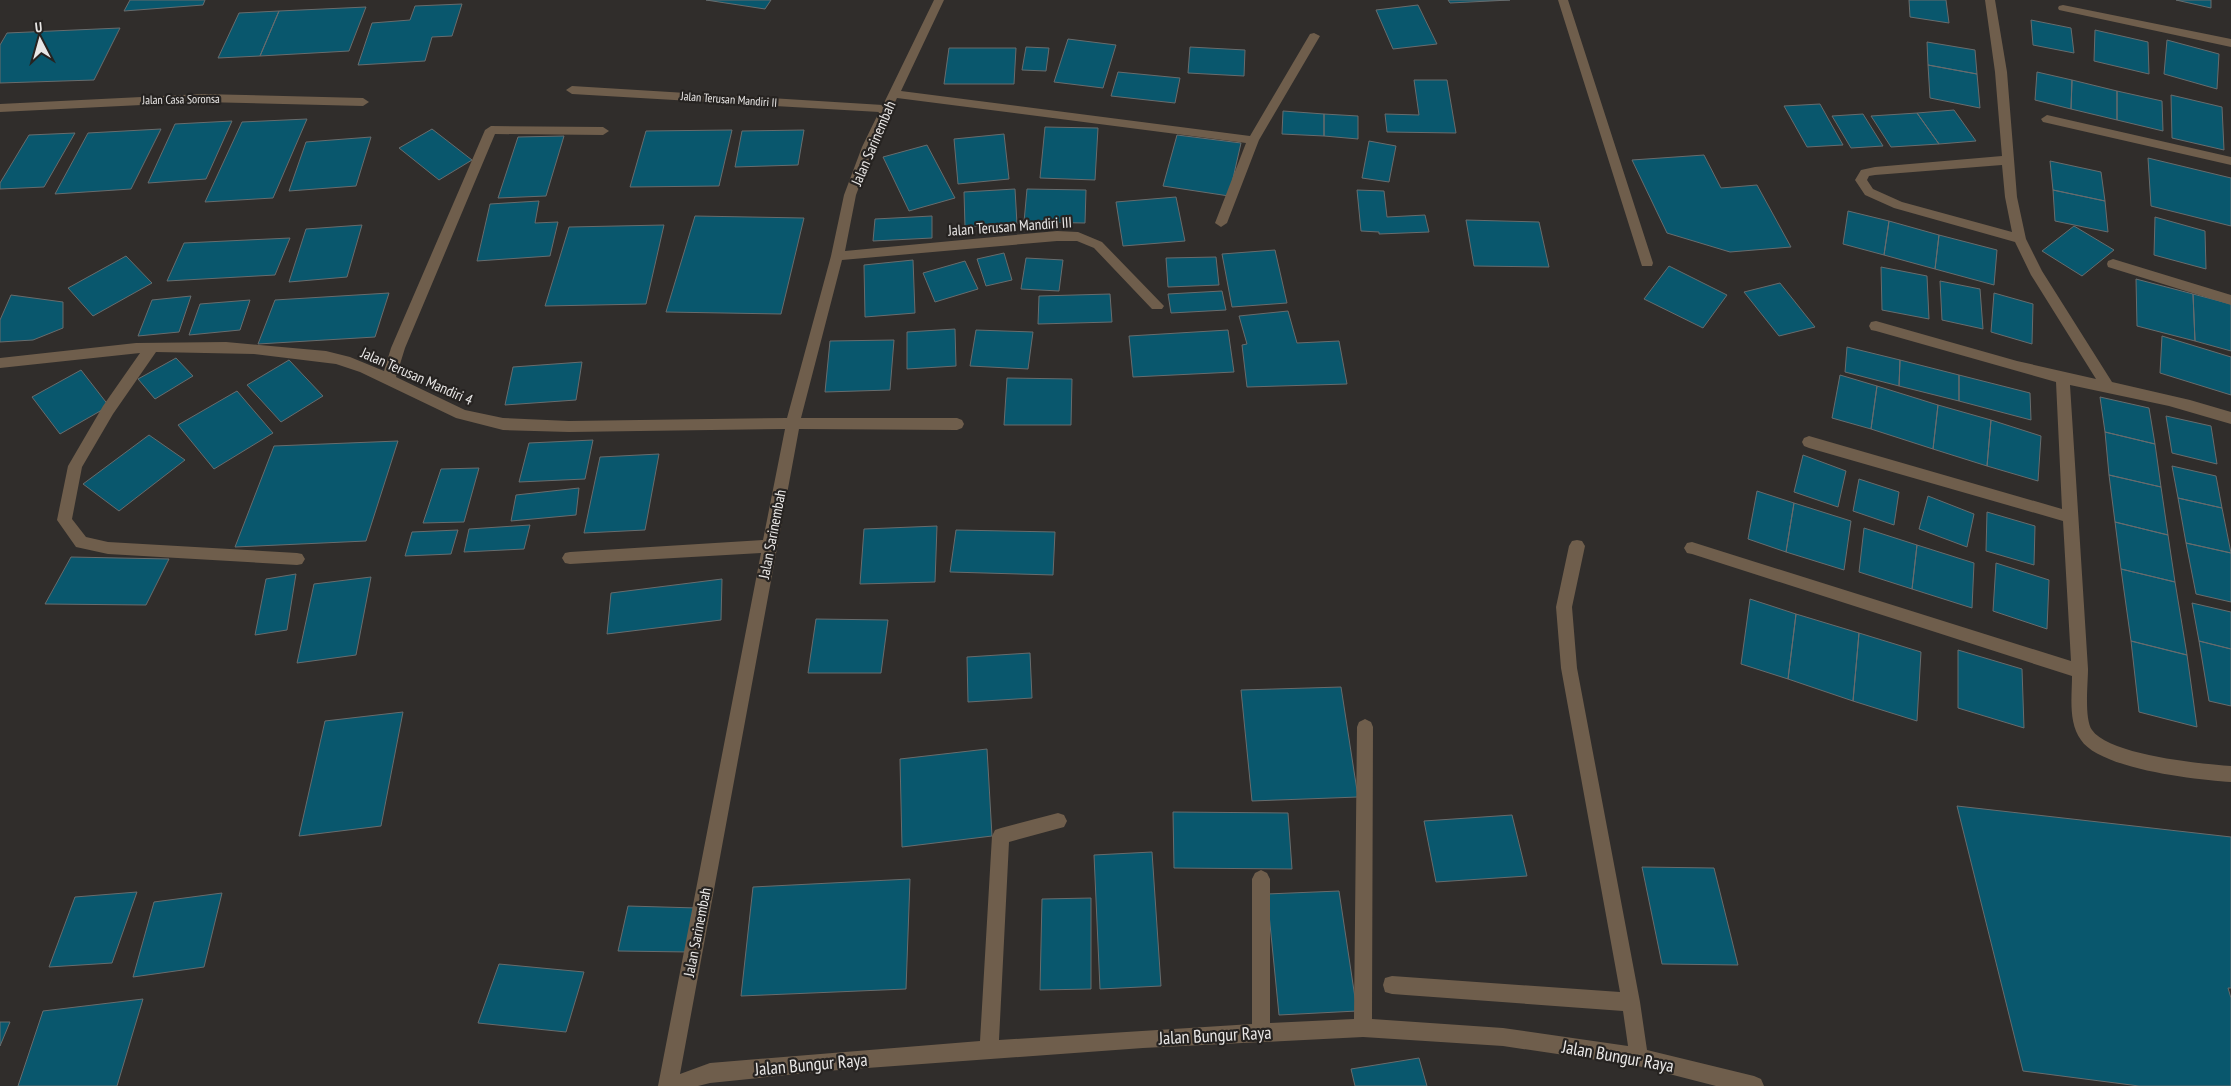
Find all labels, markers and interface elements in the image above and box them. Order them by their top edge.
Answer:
north arrow [15,15,65,65]
text: U [34,18,43,36]
street label: Jalan Terusan Mandiri II [679,88,778,110]
street label: Jalan Casa Soronsa [141,91,220,107]
street label: Jalan Sarinembah [846,98,899,189]
street label: Jalan Terusan Mandiri III [946,212,1073,240]
street label: Jalan Terusan Mandiri 4 [357,342,476,409]
street label: Jalan Sarinembah [754,488,790,581]
street label: Jalan Sarinembah [679,886,715,979]
street label: Jalan Bungur Raya [1157,1021,1272,1049]
street label: Jalan Bungur Raya [1559,1035,1676,1077]
street label: Jalan Bungur Raya [753,1048,868,1080]

